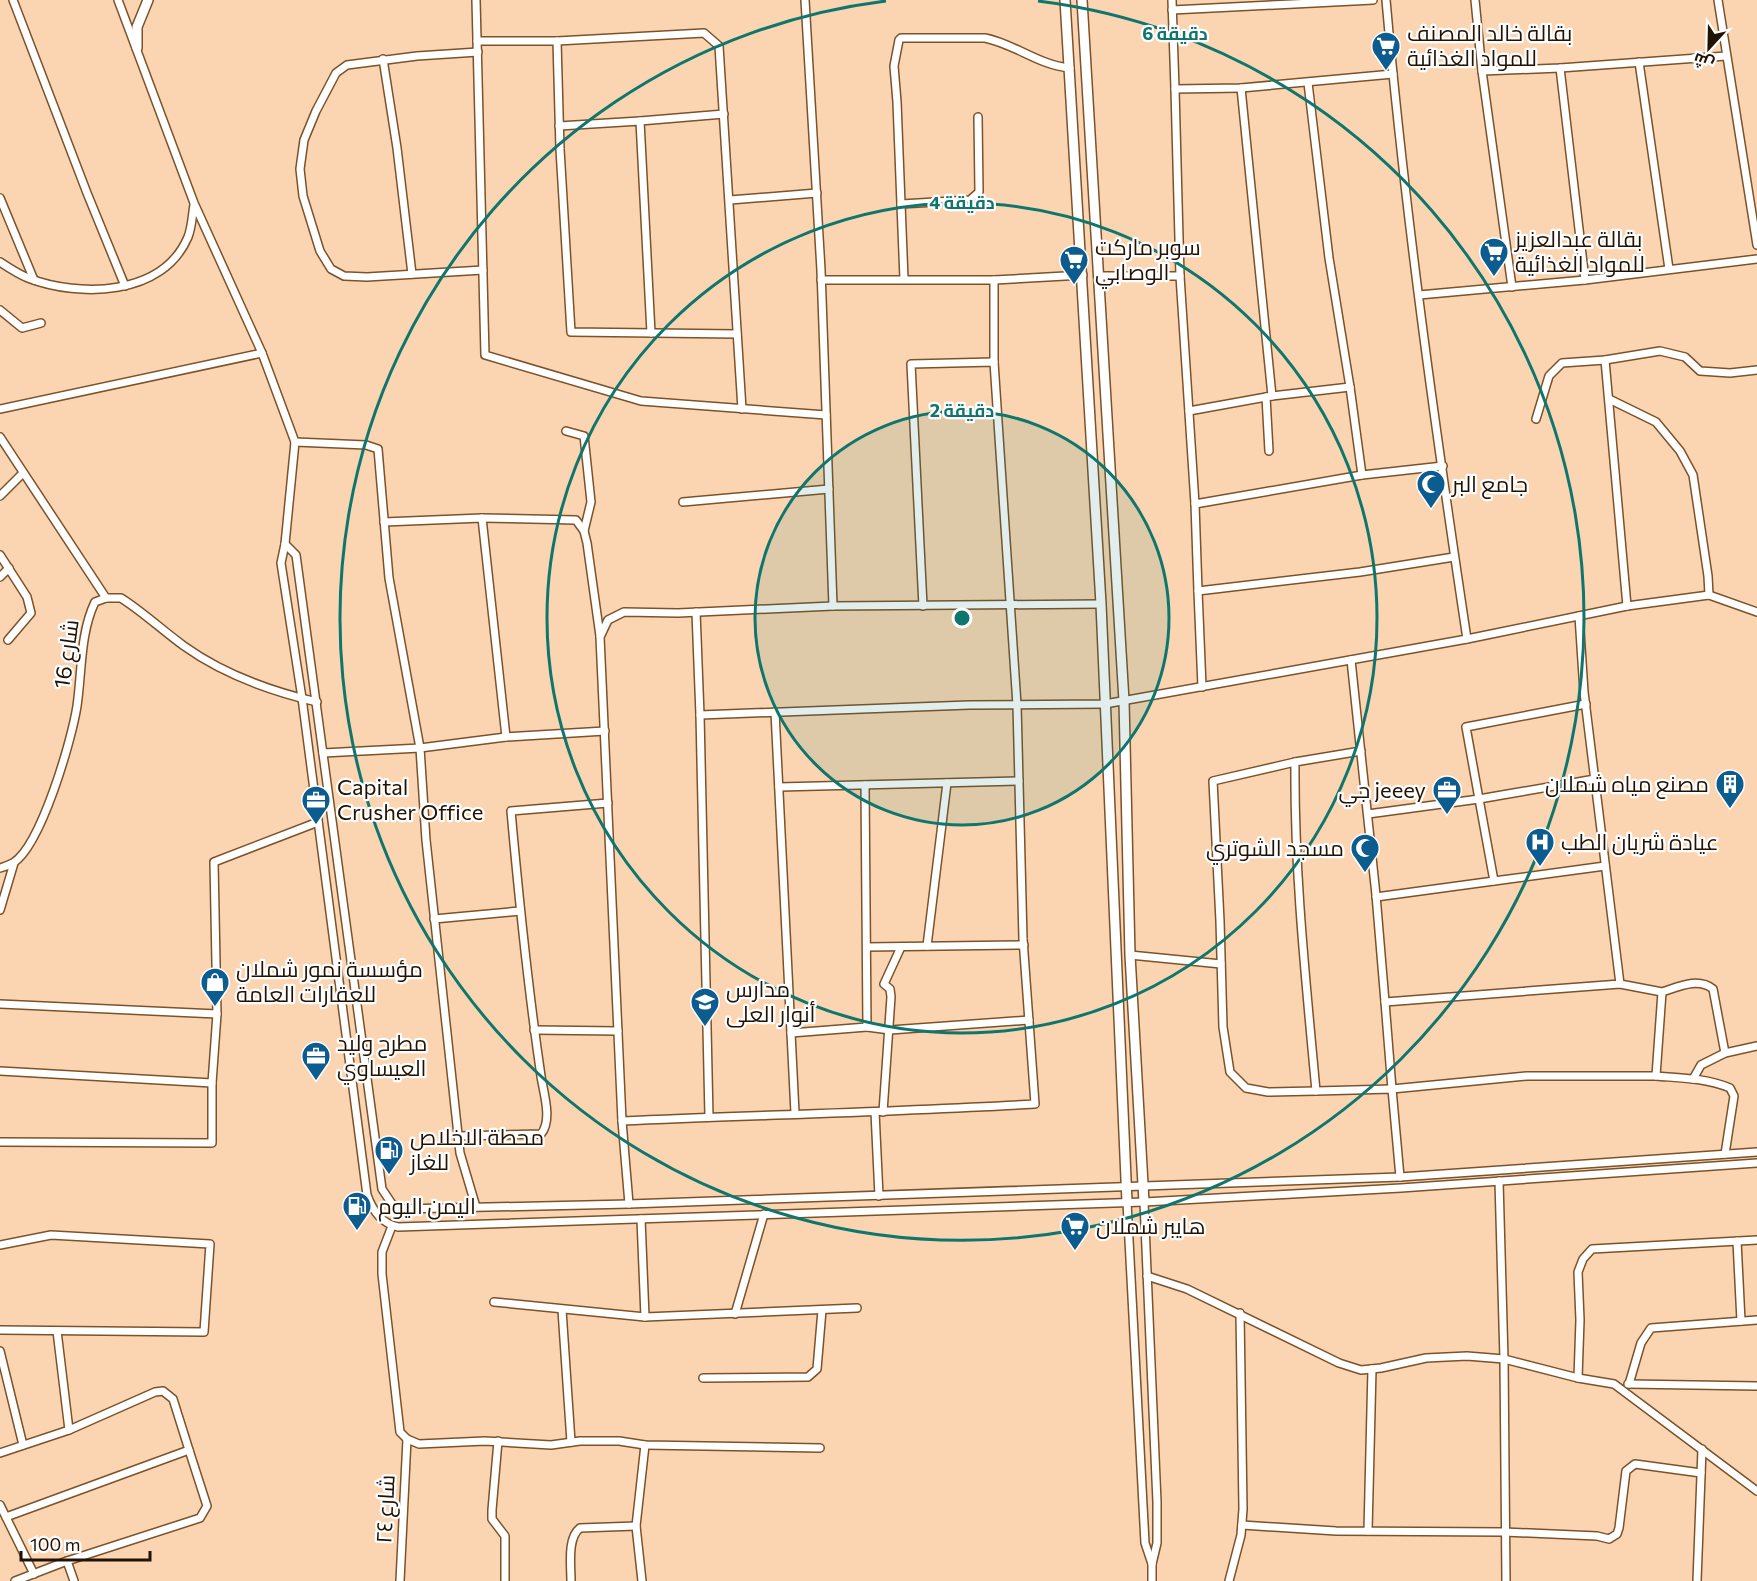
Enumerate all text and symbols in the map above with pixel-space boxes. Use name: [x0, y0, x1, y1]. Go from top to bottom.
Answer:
north arrow: [1679, 18, 1739, 78]
place label: بقالة خالد المصنف للمواد الغذائية: [1407, 19, 1572, 71]
text: 6 دقيقة: [1142, 22, 1208, 44]
supermarket icon: بقالة خالد المصنف للمواد الغذائية: [1370, 30, 1402, 72]
text: ش: [1690, 49, 1717, 75]
text: 4 دقيقة: [929, 191, 995, 213]
place label: بقالة عبدالعزيز للمواد الغذائية: [1513, 225, 1645, 277]
place label: سوبر ماركت الوصابي: [1095, 233, 1201, 289]
supermarket icon: بقالة عبدالعزيز للمواد الغذائية: [1478, 236, 1510, 278]
supermarket icon: سوبر ماركت الوصابي: [1058, 244, 1090, 286]
text: 2 دقيقة: [930, 399, 994, 421]
mosque icon: جامع البر: [1415, 468, 1447, 510]
place label: جامع البر: [1450, 470, 1528, 499]
centre of rings: [952, 608, 972, 628]
street label: شارع 16: [47, 618, 86, 691]
building icon: مصنع مياه شملان: [1714, 768, 1746, 810]
place label: مصنع مياه شملان: [1545, 770, 1709, 799]
place label: Capital Crusher Office: [337, 773, 483, 825]
office icon: جي jeeey: [1431, 774, 1463, 816]
place label: جي jeeey: [1339, 776, 1426, 807]
office icon: Capital Crusher Office: [300, 784, 332, 826]
hospital icon: عيادة شريان الطب: [1524, 826, 1556, 868]
place label: عيادة شريان الطب: [1561, 828, 1719, 855]
mosque icon: مسجد الشوتري: [1349, 832, 1381, 874]
place label: مسجد الشوتري: [1206, 834, 1344, 865]
place label: مؤسسة نمور شملان للعقارات العامة: [236, 955, 423, 1007]
shop icon: مؤسسة نمور شملان للعقارات العامة: [199, 966, 231, 1008]
place label: مدارس أنوار العلى: [726, 975, 816, 1028]
school or university icon: مدارس أنوار العلى: [689, 986, 721, 1028]
place label: مطرح وليد العيساوي: [337, 1029, 427, 1085]
office icon: مطرح وليد العيساوي: [300, 1040, 332, 1082]
place label: محطة الاخلاص للغاز: [408, 1123, 544, 1175]
fuel station icon: محطة الاخلاص للغاز: [373, 1134, 405, 1176]
fuel station icon: اليمن اليوم: [341, 1190, 373, 1232]
place label: اليمن اليوم: [378, 1192, 476, 1222]
supermarket icon: هايبر شملان: [1059, 1210, 1091, 1252]
place label: هايبر شملان: [1096, 1212, 1206, 1239]
street label: شارع ٢٤: [369, 1474, 402, 1544]
scale bar: [21, 1524, 150, 1562]
text: 100 m: [30, 1533, 80, 1555]

